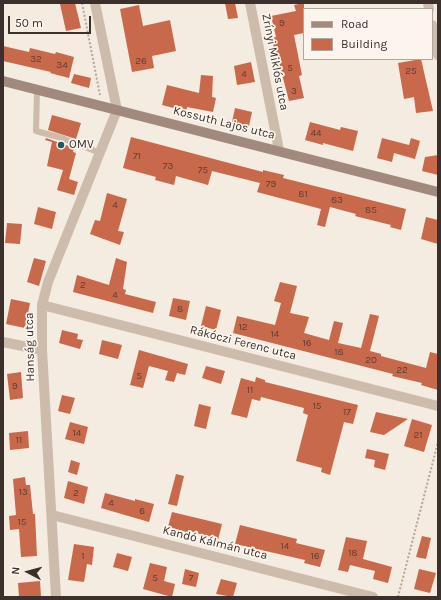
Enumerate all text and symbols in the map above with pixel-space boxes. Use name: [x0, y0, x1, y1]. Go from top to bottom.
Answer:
scale bar: [10, 8, 93, 34]
legend: [303, 8, 433, 60]
street label: Zrínyi Miklós utca: [259, 12, 291, 112]
text: 50 m: [15, 16, 43, 30]
house number: 9: [279, 17, 285, 29]
text: Road: [341, 17, 369, 31]
text: Building: [341, 37, 387, 51]
house number: 32: [30, 53, 42, 65]
house number: 26: [135, 55, 147, 67]
house number: 34: [56, 59, 68, 71]
house number: 5: [287, 62, 293, 74]
house number: 25: [405, 65, 417, 77]
house number: 4: [241, 68, 247, 80]
house number: 3: [291, 85, 297, 97]
street label: Kossuth Lajos utca: [172, 103, 276, 143]
house number: 44: [310, 127, 322, 139]
place label: OMV: [69, 138, 94, 152]
marker: OMV: [56, 140, 66, 150]
house number: 71: [133, 150, 141, 162]
house number: 73: [163, 160, 173, 172]
house number: 75: [198, 164, 208, 176]
house number: 79: [266, 178, 276, 190]
house number: 81: [298, 188, 308, 200]
house number: 83: [331, 194, 343, 206]
house number: 4: [112, 199, 118, 211]
house number: 85: [365, 204, 377, 216]
house number: 2: [80, 279, 86, 291]
house number: 4: [112, 289, 118, 301]
house number: 8: [177, 303, 183, 315]
street label: Hanság utca: [22, 312, 38, 382]
house number: 12: [238, 321, 248, 333]
street label: Rákóczi Ferenc utca: [188, 323, 298, 363]
house number: 14: [271, 328, 279, 340]
house number: 16: [302, 337, 312, 349]
house number: 18: [334, 346, 344, 358]
house number: 20: [365, 354, 377, 366]
house number: 22: [396, 364, 408, 376]
house number: 5: [136, 370, 142, 382]
house number: 9: [12, 380, 18, 392]
house number: 11: [247, 384, 253, 396]
house number: 15: [313, 400, 321, 412]
house number: 17: [343, 406, 351, 418]
house number: 14: [73, 427, 81, 439]
house number: 21: [413, 429, 423, 441]
house number: 11: [16, 434, 22, 446]
house number: 13: [18, 486, 28, 498]
house number: 2: [73, 487, 79, 499]
house number: 4: [108, 497, 114, 509]
house number: 6: [139, 505, 145, 517]
house number: 15: [18, 516, 26, 528]
street label: Kandó Kálmán utca: [161, 523, 269, 563]
house number: 14: [281, 540, 289, 552]
house number: 18: [348, 547, 358, 559]
house number: 1: [81, 550, 85, 562]
house number: 16: [310, 550, 320, 562]
north arrow: [8, 552, 48, 592]
text: N: [9, 566, 22, 575]
house number: 5: [152, 572, 158, 584]
house number: 7: [189, 572, 193, 584]

